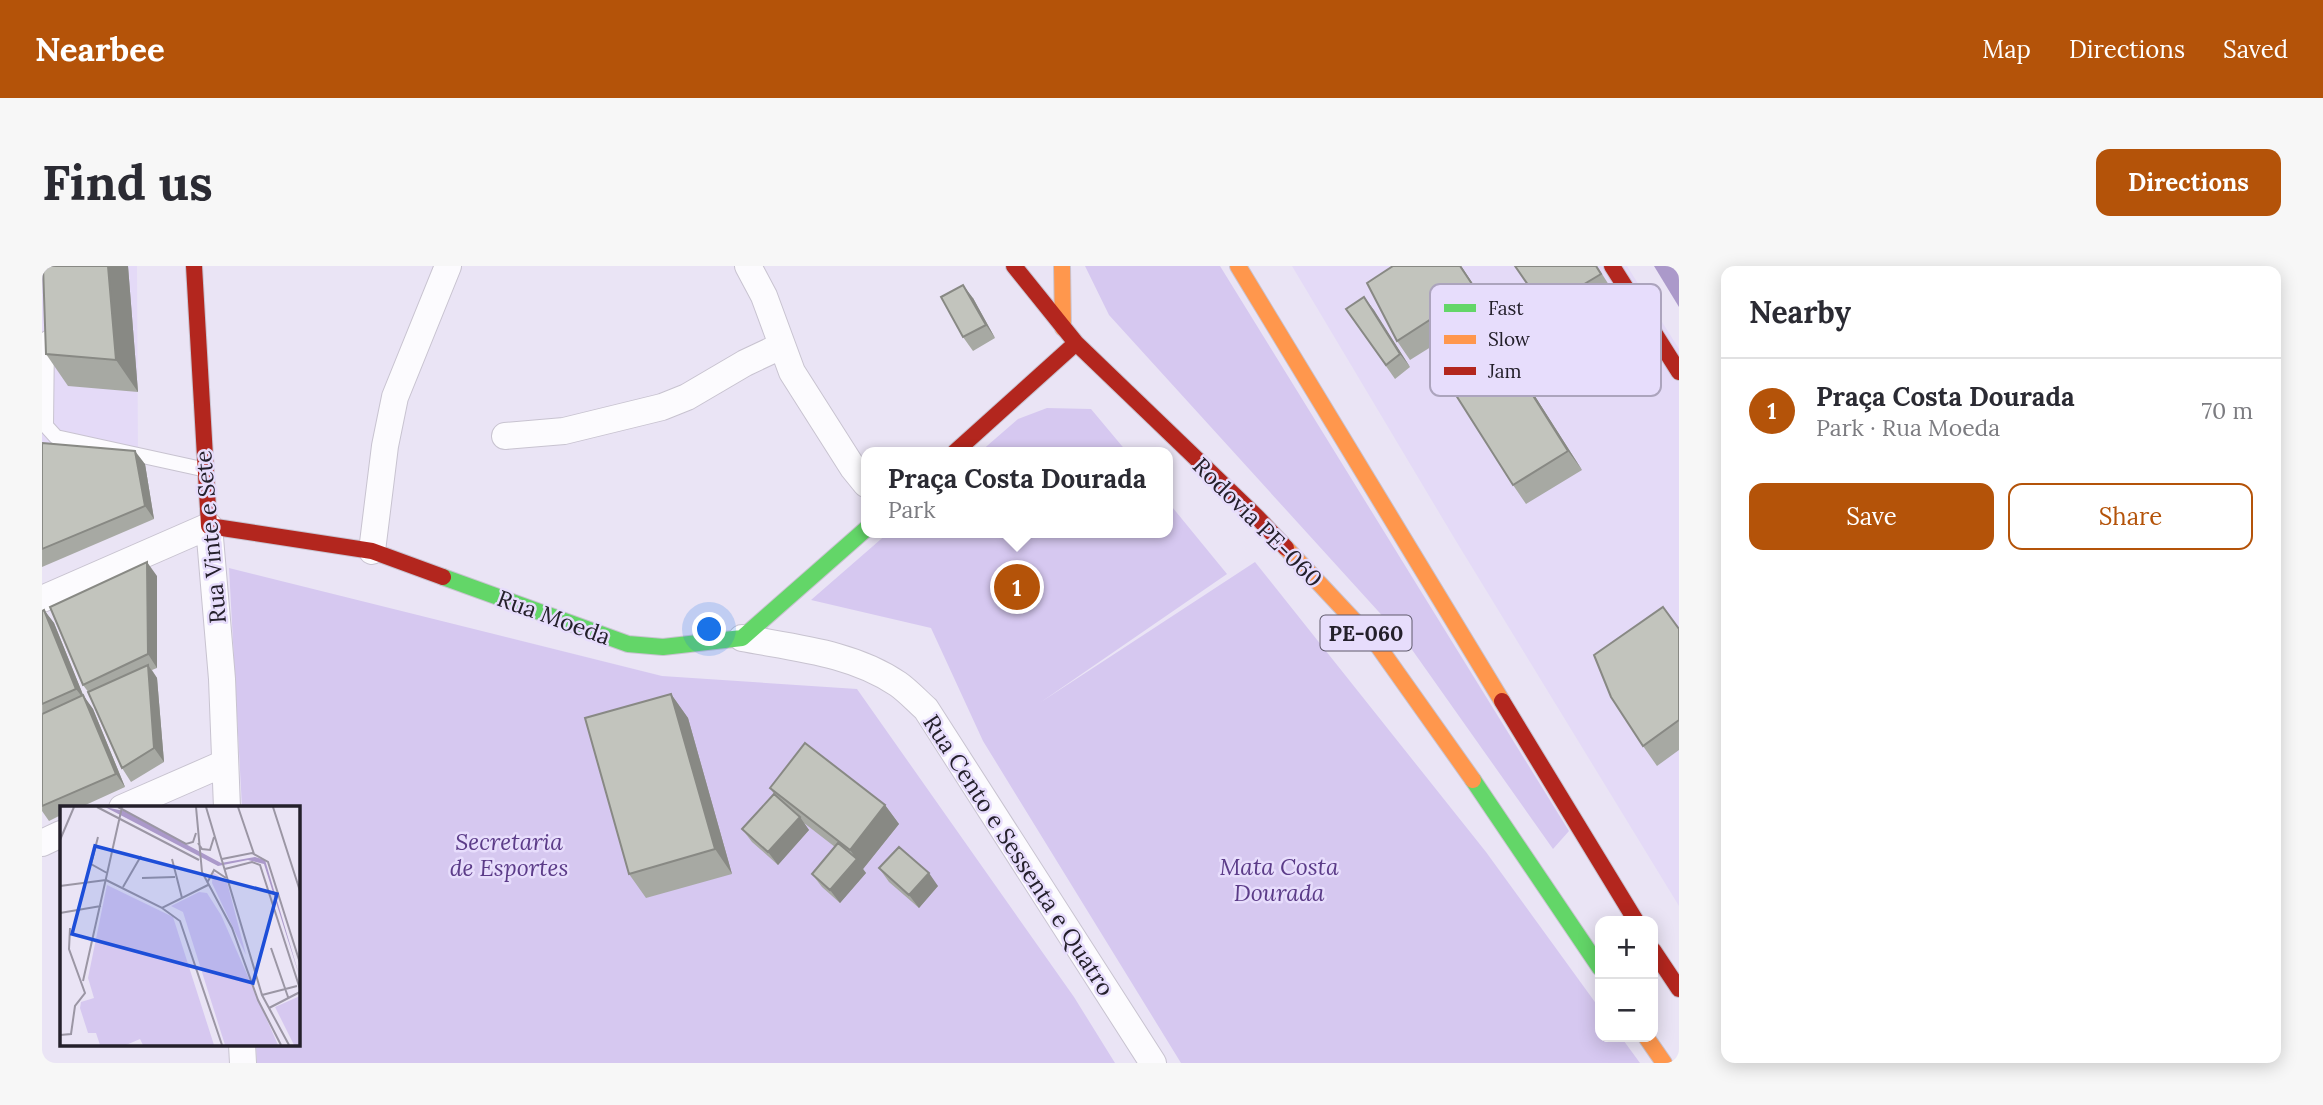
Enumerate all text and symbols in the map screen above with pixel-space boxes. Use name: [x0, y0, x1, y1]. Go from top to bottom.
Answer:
text: Nearbee: [35, 28, 165, 70]
text: Map: [1982, 34, 2031, 65]
text: Directions: [2069, 34, 2185, 65]
text: Saved: [2223, 34, 2288, 65]
button: Directions: [2096, 149, 2281, 216]
text: Find us: [42, 151, 213, 213]
legend: [1430, 284, 1661, 396]
text: Nearby: [1749, 293, 1851, 331]
text: Fast: [1488, 296, 1524, 320]
text: Slow: [1488, 327, 1531, 351]
text: Jam: [1487, 359, 1522, 383]
text: Praça Costa Dourada: [1816, 380, 2075, 413]
text: 1: [1767, 396, 1777, 425]
text: 70 m: [2202, 396, 2253, 425]
text: Park · Rua Moeda: [1816, 413, 2000, 442]
popup: [861, 447, 1173, 538]
street label: Rua Vinte e Sete: [188, 449, 232, 625]
street label: Rodovia PE-060: [1187, 451, 1329, 593]
text: Praça Costa Dourada: [888, 462, 1146, 495]
button: Save: [1749, 483, 1994, 550]
button: Share: [2008, 483, 2253, 550]
text: Park: [888, 495, 936, 524]
pin: 1: [994, 561, 1040, 613]
street label: Rua Moeda: [493, 583, 615, 651]
your location: [692, 612, 726, 646]
road number: PE-060: [1320, 616, 1412, 650]
street label: Rua Cento e Sessenta e Quatro: [917, 709, 1121, 1001]
inset map: [60, 806, 299, 1046]
park label: Secretaria de Esportes: [450, 827, 568, 882]
park label: Mata Costa Dourada: [1219, 852, 1339, 907]
map controls: [1595, 916, 1658, 1042]
button: +: [1595, 916, 1658, 979]
button: −: [1595, 979, 1658, 1042]

